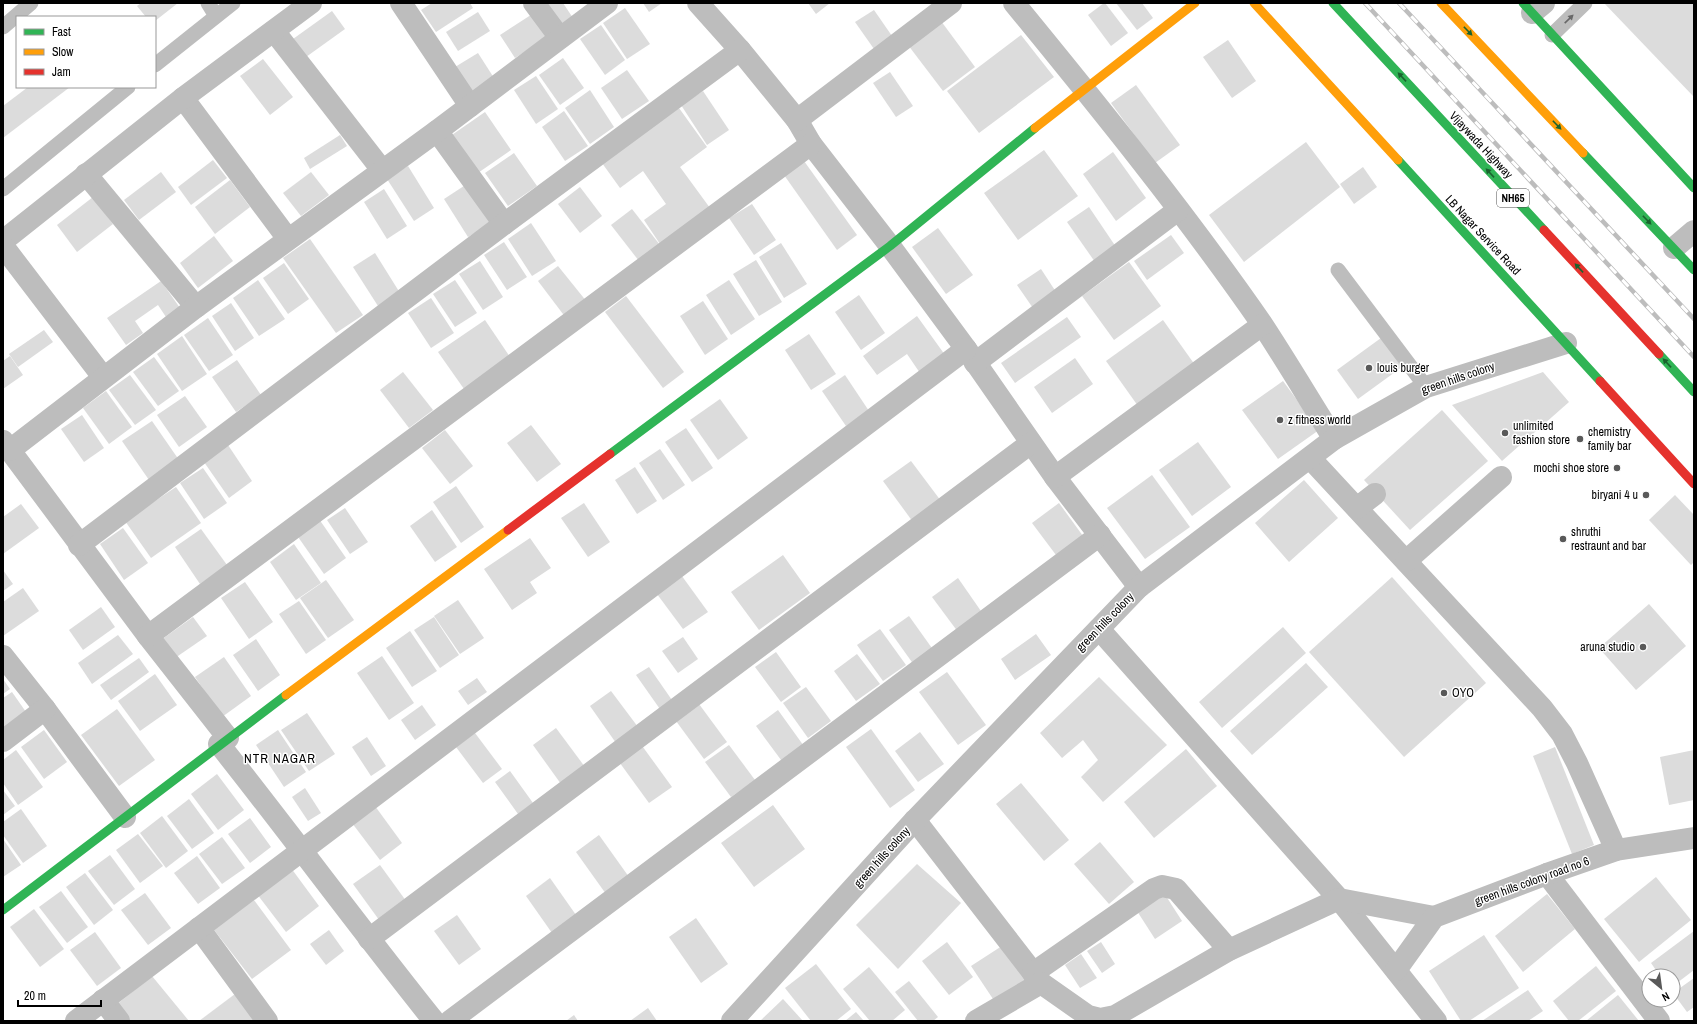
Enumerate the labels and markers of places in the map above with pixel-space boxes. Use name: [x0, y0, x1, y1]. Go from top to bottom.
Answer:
place label: louis burger: [1377, 360, 1430, 376]
marker: louis burger: [1364, 363, 1374, 373]
place label: z fitness world: [1288, 412, 1351, 428]
marker: z fitness world: [1275, 415, 1285, 425]
place label: unlimited fashion store: [1513, 418, 1570, 448]
place label: chemistry family bar: [1588, 424, 1632, 454]
marker: unlimited fashion store: [1500, 428, 1510, 438]
marker: chemistry family bar: [1575, 434, 1585, 444]
place label: mochi shoe store: [1534, 460, 1609, 476]
marker: mochi shoe store: [1612, 463, 1622, 473]
place label: biryani 4 u: [1591, 487, 1638, 503]
marker: biryani 4 u: [1641, 490, 1651, 500]
place label: shruthi restraunt and bar: [1571, 524, 1647, 554]
marker: shruthi restraunt and bar: [1558, 534, 1568, 544]
place label: aruna studio: [1580, 639, 1635, 655]
marker: aruna studio: [1638, 642, 1648, 652]
place label: OYO: [1452, 685, 1474, 701]
marker: OYO: [1439, 688, 1449, 698]

